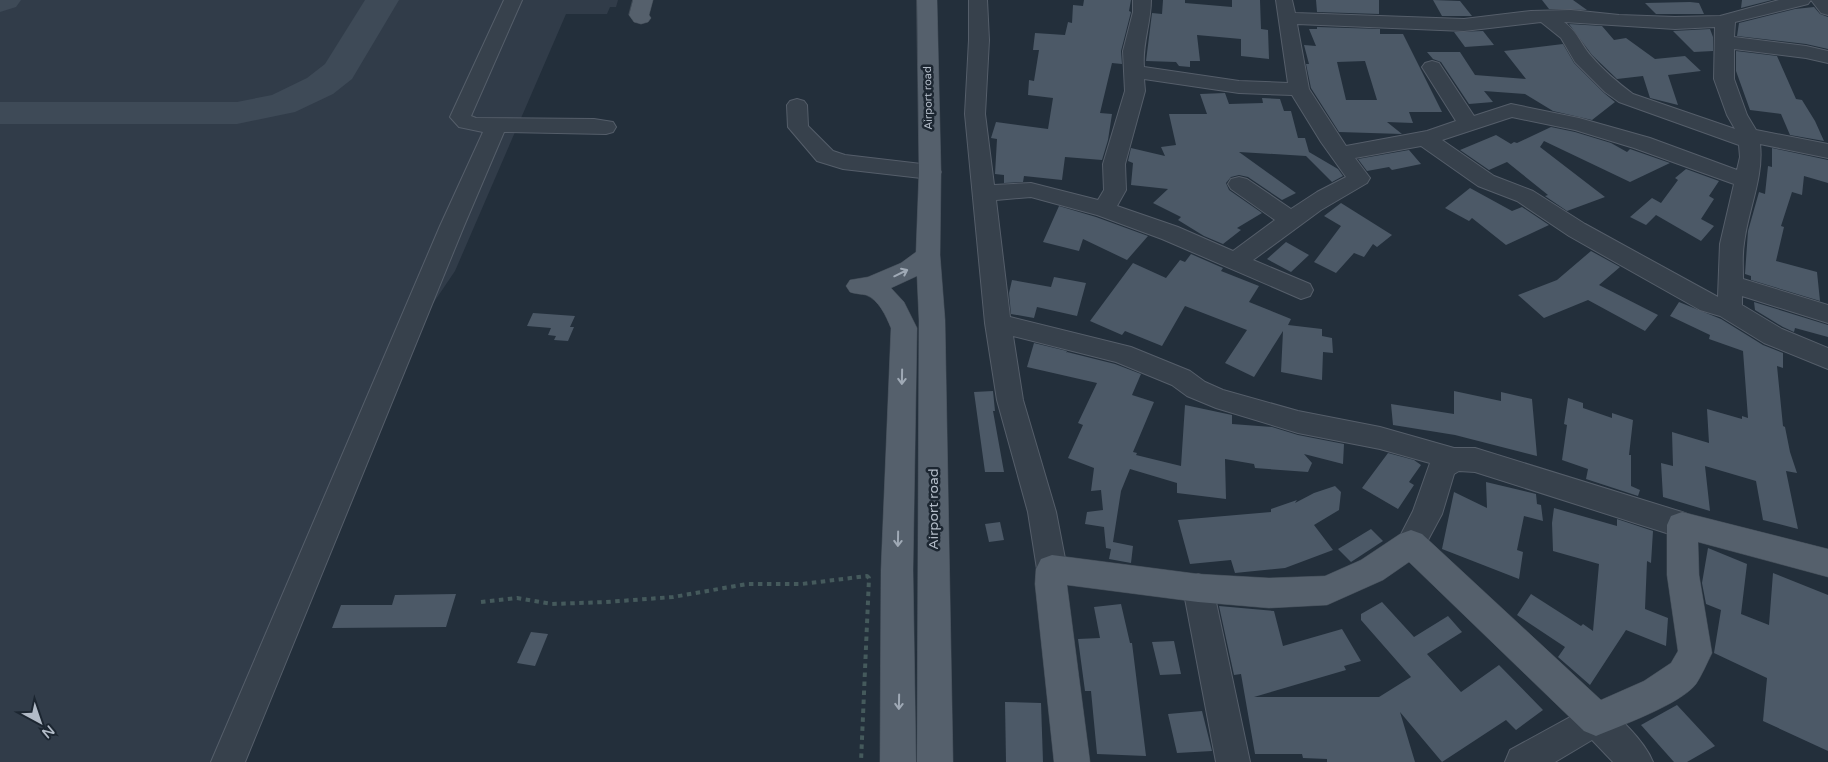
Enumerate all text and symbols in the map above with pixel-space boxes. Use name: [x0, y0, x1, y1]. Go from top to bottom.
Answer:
street label: Airport road: [921, 66, 935, 130]
one-way arrow: [893, 268, 908, 277]
one-way arrow: [898, 369, 907, 385]
street label: Airport road: [925, 468, 942, 550]
one-way arrow: [893, 531, 903, 547]
one-way arrow: [894, 693, 904, 709]
north arrow: [15, 697, 65, 747]
text: N: [38, 721, 58, 742]

